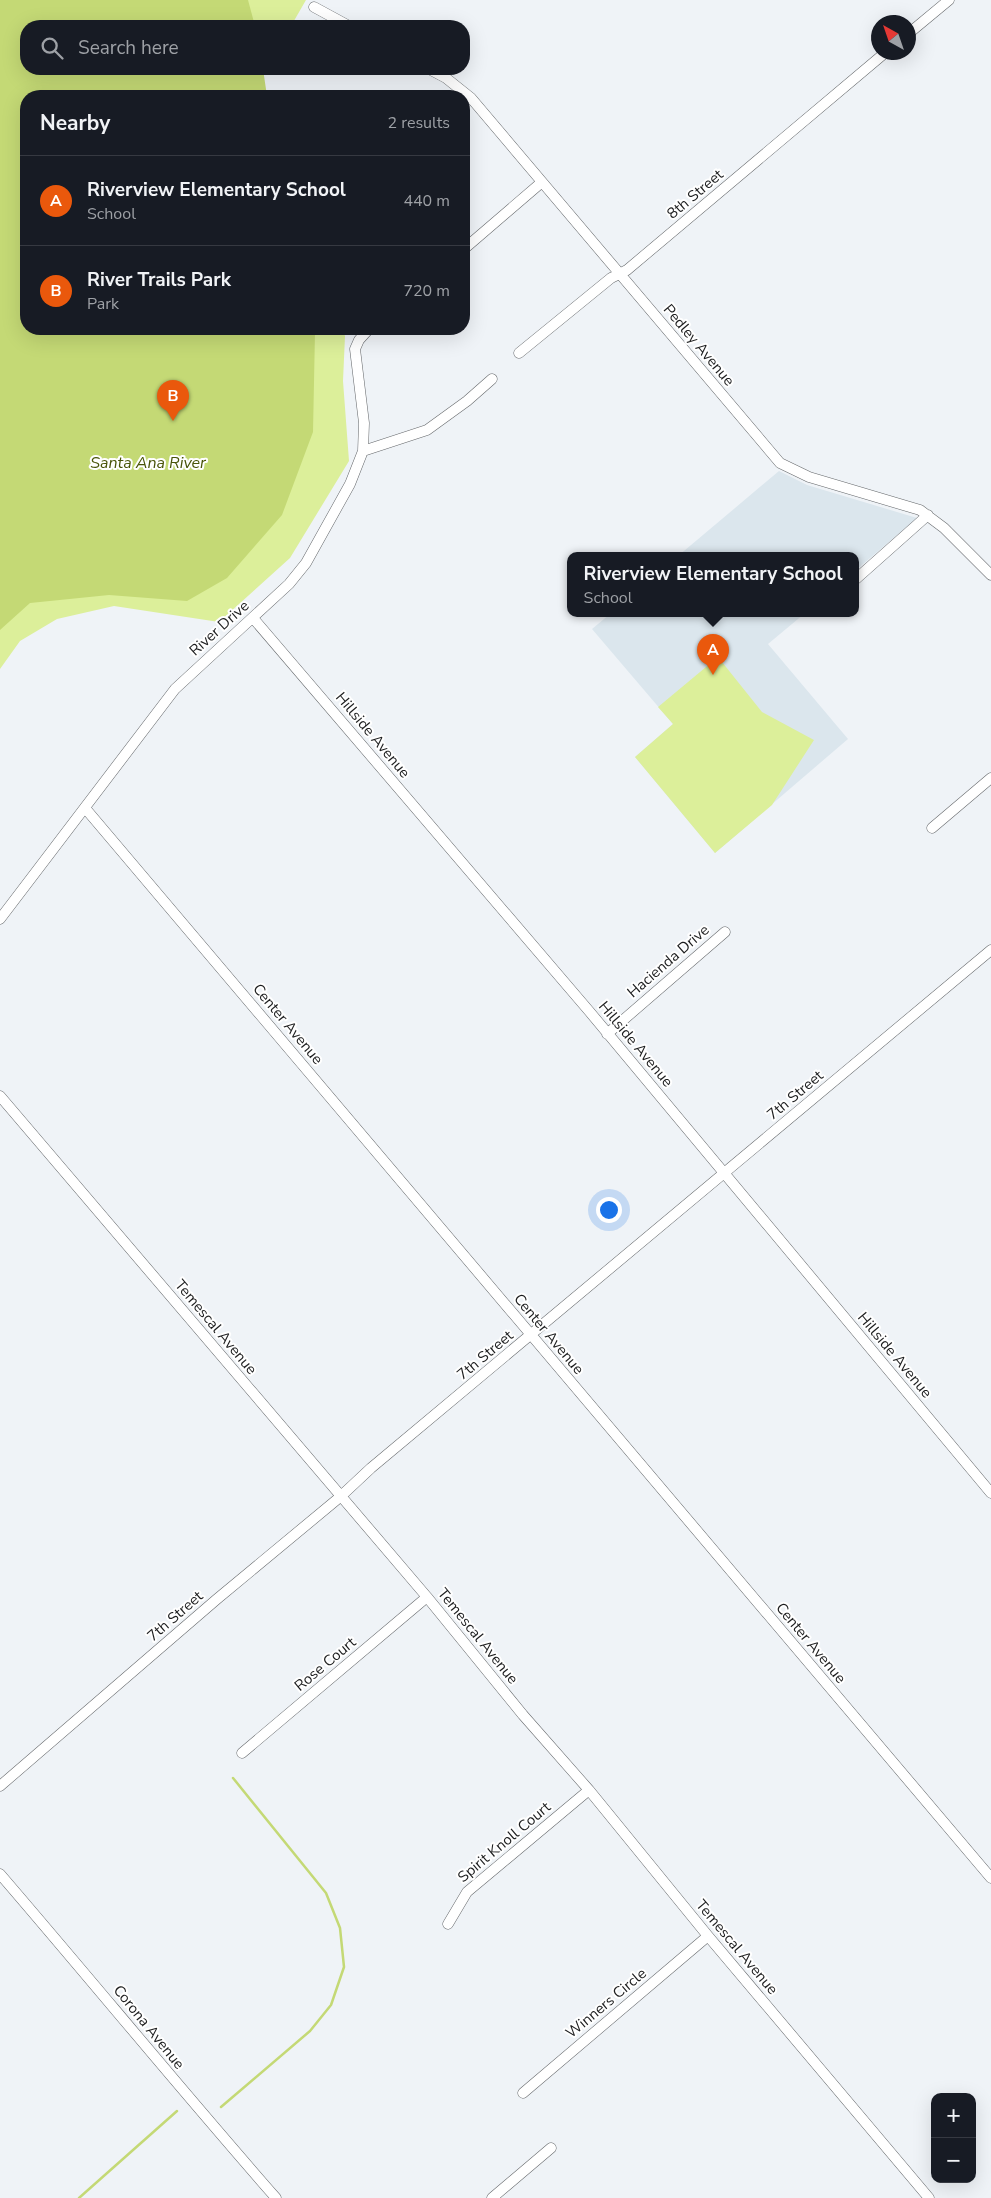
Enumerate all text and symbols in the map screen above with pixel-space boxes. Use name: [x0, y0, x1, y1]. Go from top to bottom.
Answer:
north arrow: [871, 15, 916, 60]
search box: [20, 20, 470, 75]
icon: search: [38, 34, 66, 62]
text: Search here: [78, 35, 179, 61]
text: Nearby: [40, 109, 110, 137]
text: 2 results: [388, 112, 450, 134]
street label: 8th Street: [663, 164, 728, 223]
text: Riverview Elementary School: [87, 177, 346, 203]
text: A: [50, 190, 62, 212]
text: 440 m: [403, 190, 450, 212]
text: School: [87, 203, 136, 225]
text: River Trails Park: [87, 267, 231, 293]
text: B: [50, 280, 62, 302]
text: 720 m: [403, 280, 450, 302]
text: Park: [87, 293, 119, 315]
street label: Pedley Avenue: [659, 300, 739, 390]
pin: B: [157, 380, 189, 421]
water label: Santa Ana River: [90, 452, 207, 474]
popup: [567, 552, 859, 617]
text: Riverview Elementary School: [584, 561, 842, 587]
text: School: [584, 587, 632, 609]
street label: River Drive: [185, 596, 253, 660]
pin: A: [697, 634, 729, 675]
street label: Hillside Avenue: [331, 688, 415, 782]
street label: Hacienda Drive: [623, 920, 713, 1002]
street label: Center Avenue: [248, 979, 328, 1069]
street label: Hillside Avenue: [594, 997, 678, 1091]
street label: 7th Street: [763, 1065, 828, 1124]
your location: [596, 1197, 622, 1223]
street label: Temescal Avenue: [170, 1275, 262, 1379]
street label: Center Avenue: [509, 1289, 589, 1379]
street label: Hillside Avenue: [853, 1308, 937, 1402]
street label: 7th Street: [453, 1325, 518, 1384]
street label: Temescal Avenue: [433, 1584, 523, 1688]
street label: 7th Street: [143, 1586, 208, 1646]
street label: Center Avenue: [771, 1598, 851, 1688]
street label: Rose Court: [290, 1632, 361, 1696]
street label: Spirit Knoll Court: [453, 1797, 555, 1887]
street label: Temescal Avenue: [691, 1895, 783, 1999]
street label: Winners Circle: [561, 1963, 651, 2043]
street label: Corona Avenue: [109, 1981, 189, 2073]
map controls: [931, 2093, 976, 2183]
button: +: [931, 2093, 976, 2138]
button: −: [931, 2138, 976, 2183]

